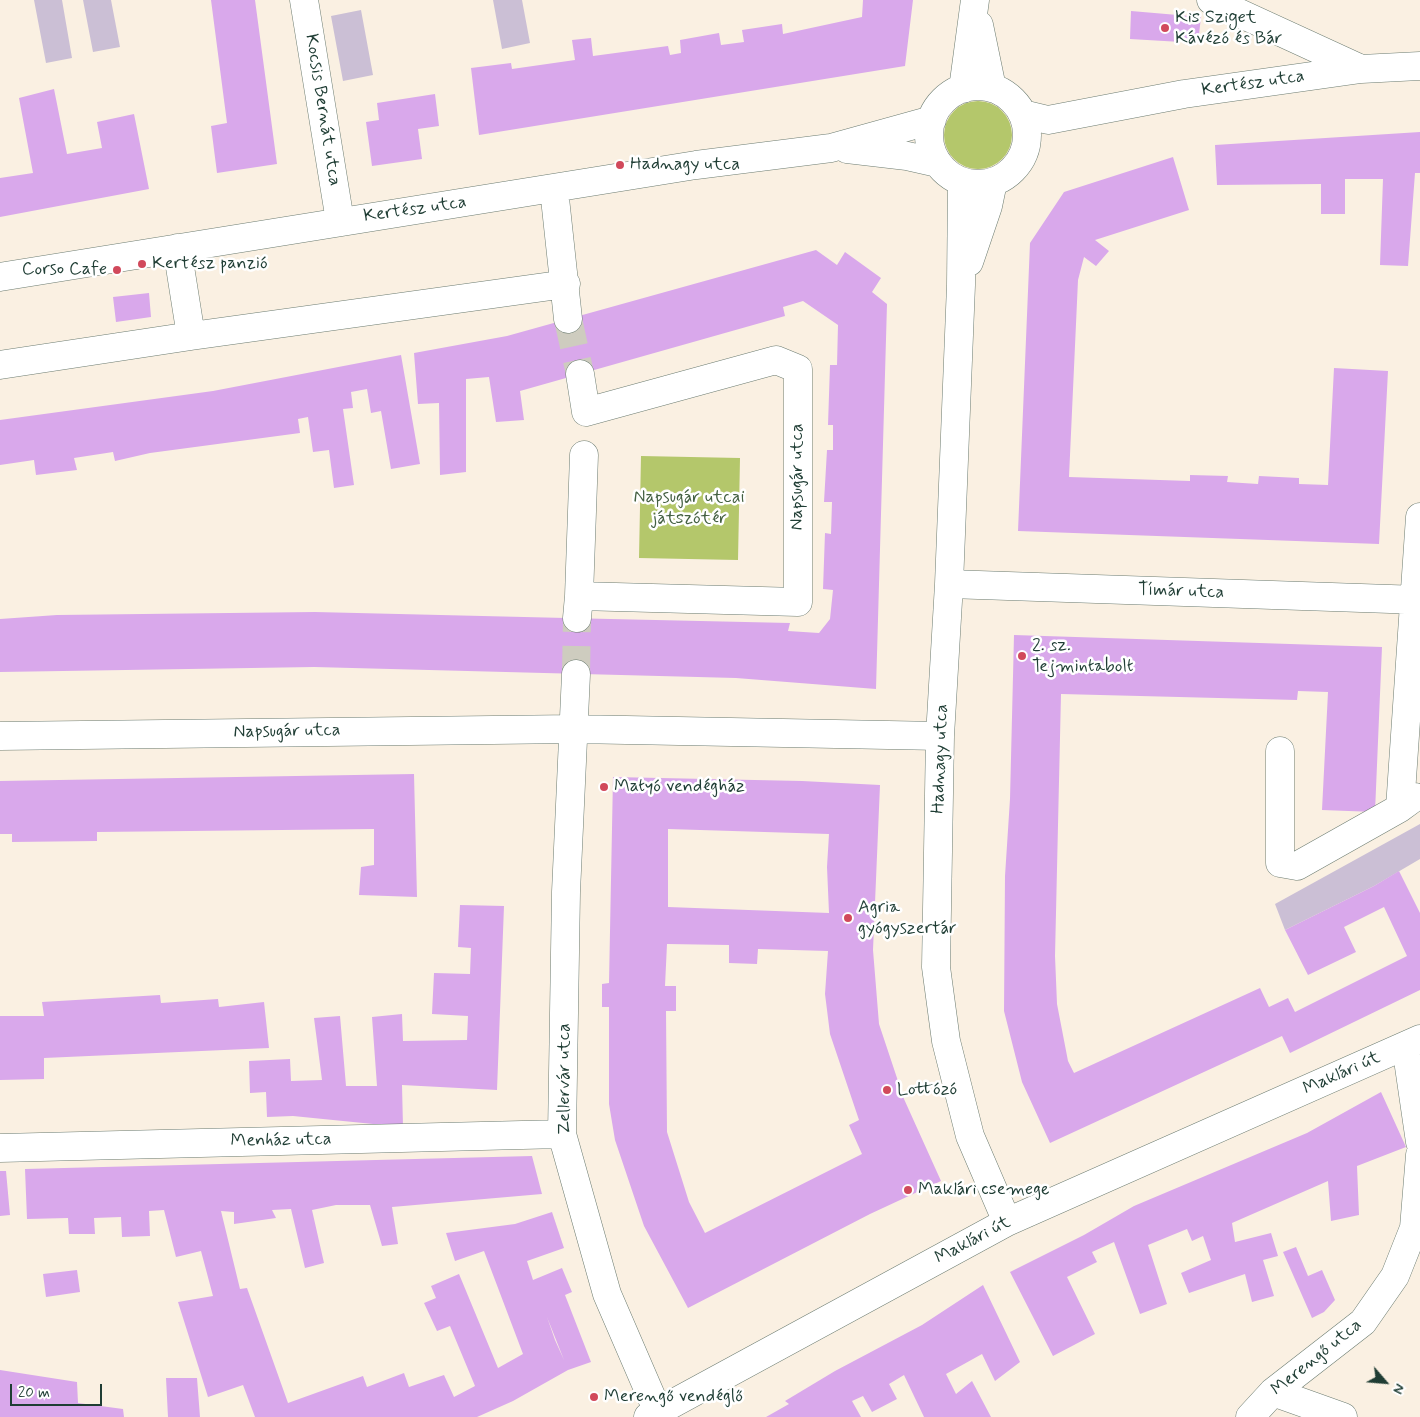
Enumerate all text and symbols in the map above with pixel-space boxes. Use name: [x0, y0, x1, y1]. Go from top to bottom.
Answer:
place label: Kis Sziget Kávézó és Bár: [1175, 7, 1282, 50]
marker: Kis Sziget Kávézó és Bár: [1159, 22, 1171, 34]
street label: Kocsis Bernát utca: [299, 32, 345, 188]
street label: Kertész utca: [1200, 66, 1306, 102]
place label: Hadnagy utca: [630, 154, 740, 176]
marker: Hadnagy utca: [614, 159, 626, 171]
street label: Kertész utca: [362, 192, 468, 228]
place label: Kertész panzió: [152, 253, 268, 275]
marker: Kertész panzió: [136, 258, 148, 270]
place label: Corso Cafe: [22, 259, 107, 281]
marker: Corso Cafe: [111, 264, 123, 276]
street label: Napsugár utca: [787, 423, 809, 531]
park label: Napsugár utcai játszótér: [633, 487, 745, 530]
street label: Tímár utca: [1137, 580, 1225, 604]
place label: 2. sz. Tejmintabolt: [1032, 635, 1134, 678]
marker: 2. sz. Tejmintabolt: [1016, 650, 1028, 662]
street label: Hadnagy utca: [928, 704, 954, 814]
street label: Napsugár utca: [233, 720, 341, 744]
place label: Matyó vendégház: [614, 776, 745, 798]
marker: Matyó vendégház: [598, 781, 610, 793]
place label: Agria gyógyszertár: [858, 897, 957, 940]
marker: Agria gyógyszertár: [842, 912, 854, 924]
street label: Zellervár utca: [554, 1023, 576, 1135]
street label: Maklári út: [1300, 1047, 1384, 1101]
place label: Lottózó: [897, 1079, 957, 1101]
marker: Lottózó: [881, 1084, 893, 1096]
street label: Menház utca: [230, 1129, 332, 1153]
place label: Maklári csemege: [918, 1179, 1049, 1201]
marker: Maklári csemege: [902, 1184, 914, 1196]
street label: Maklári út: [932, 1212, 1014, 1270]
street label: Merengő utca: [1267, 1315, 1367, 1401]
north arrow: [1360, 1357, 1410, 1407]
scale bar: [12, 1374, 105, 1406]
text: N: [1388, 1381, 1409, 1397]
text: 20 m: [18, 1383, 50, 1403]
place label: Merengő vendéglő: [604, 1386, 743, 1408]
marker: Merengő vendéglő: [588, 1391, 600, 1403]

